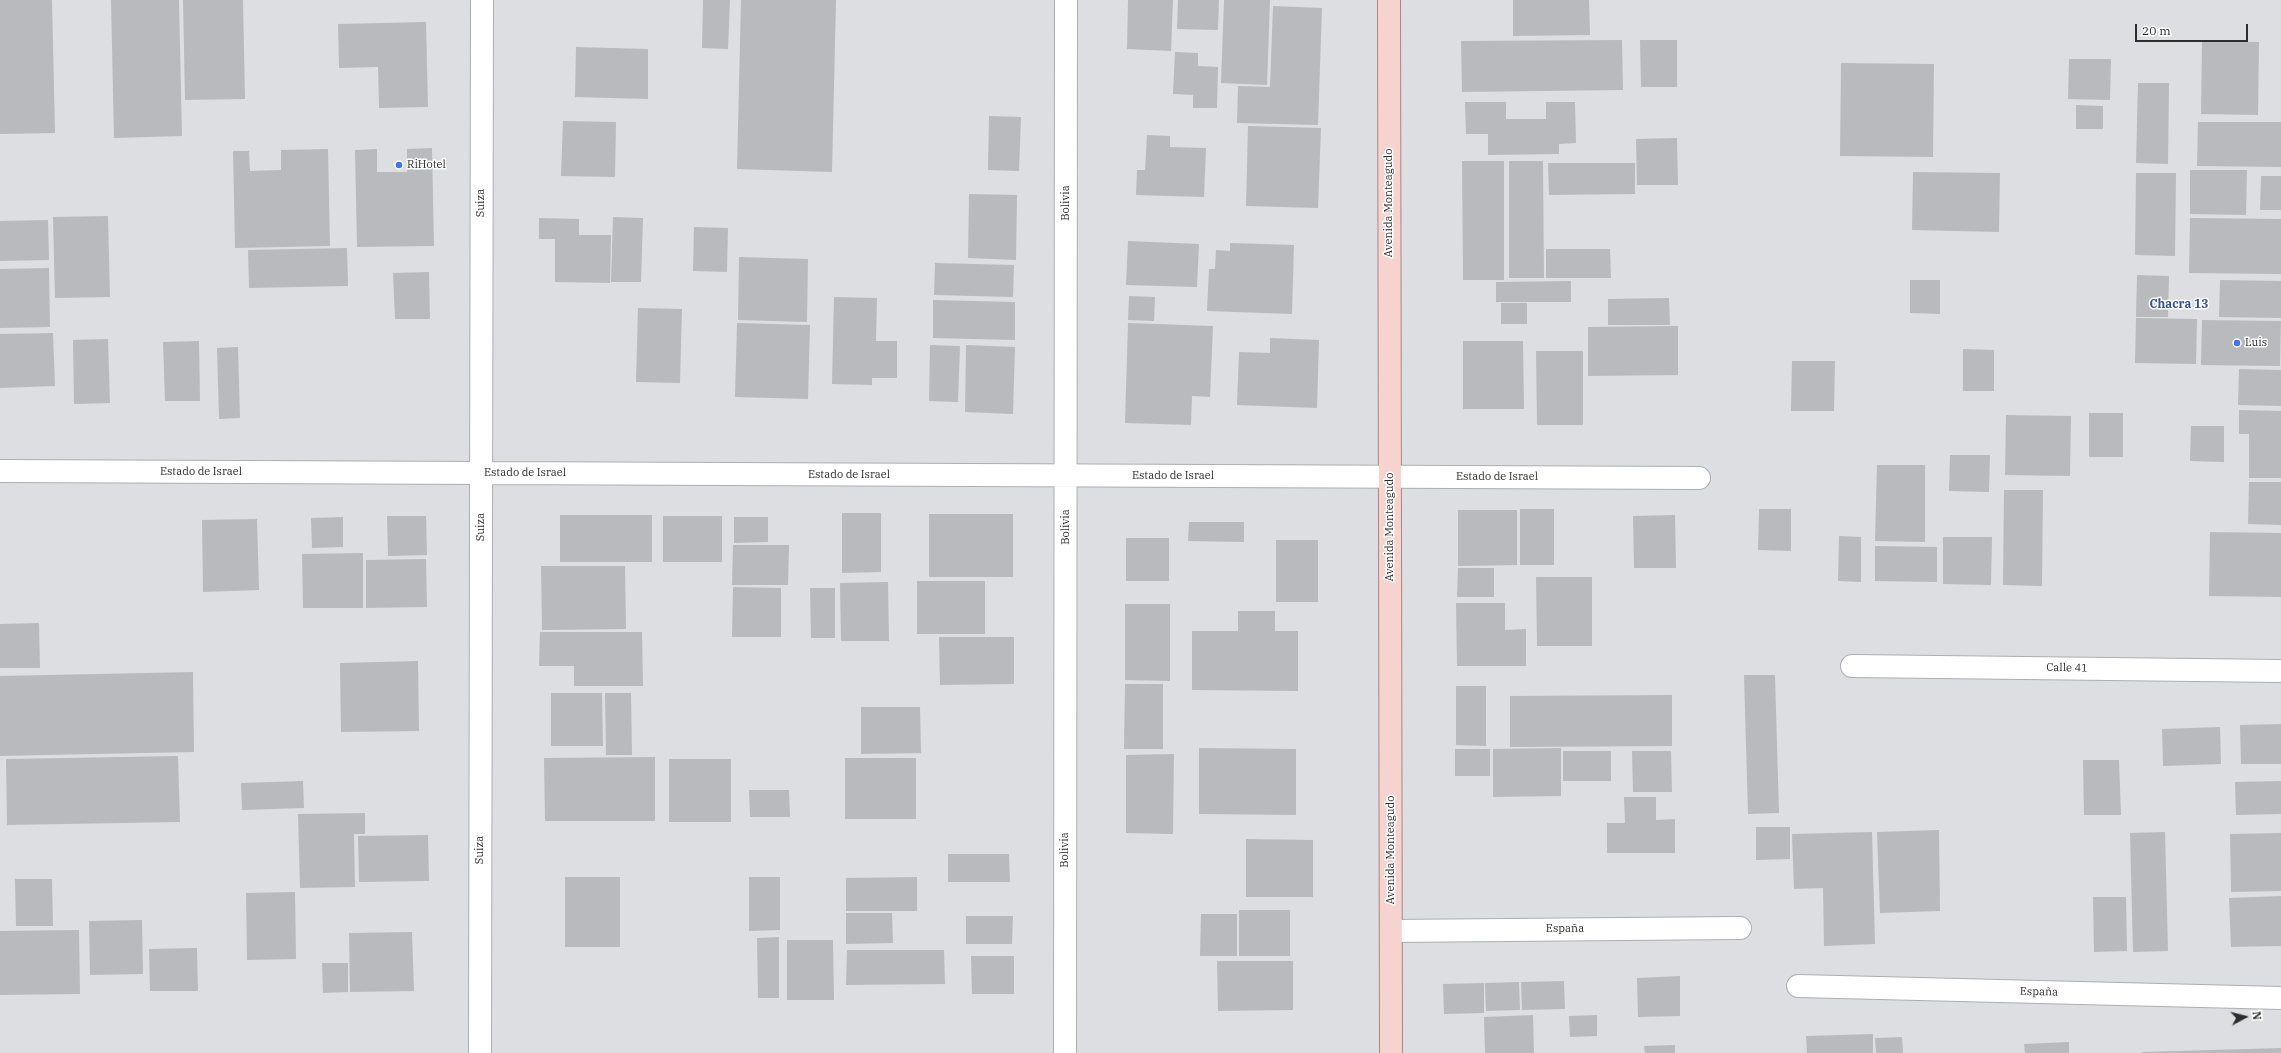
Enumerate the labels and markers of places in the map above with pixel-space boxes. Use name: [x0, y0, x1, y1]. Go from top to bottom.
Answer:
place label: RiHotel: [407, 158, 446, 172]
marker: RiHotel: [394, 160, 404, 170]
place label: Luis: [2245, 336, 2267, 350]
marker: Luis: [2232, 338, 2242, 348]

